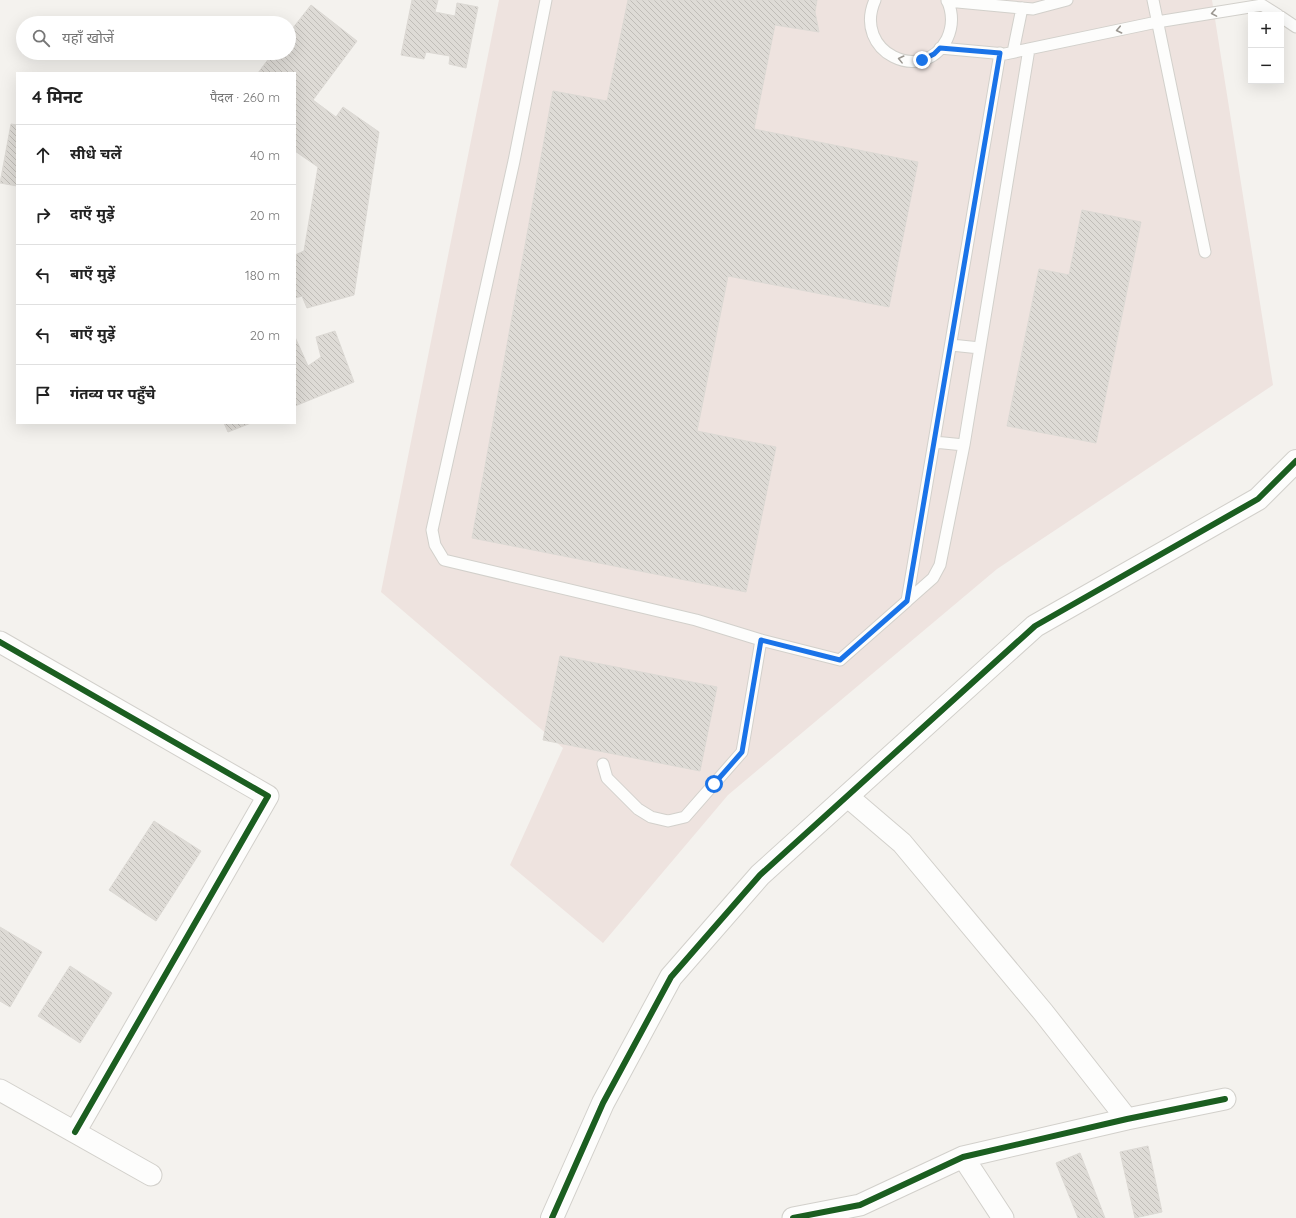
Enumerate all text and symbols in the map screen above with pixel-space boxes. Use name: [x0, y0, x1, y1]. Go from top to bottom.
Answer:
one-way arrow: [1211, 8, 1217, 17]
map controls: [1248, 12, 1284, 84]
button: +: [1248, 12, 1284, 48]
search box: [16, 16, 296, 60]
one-way arrow: [1116, 26, 1122, 34]
icon: search: [30, 27, 52, 49]
text: यहाँ खोजें: [62, 28, 114, 47]
button: −: [1248, 48, 1284, 84]
route end: [913, 51, 931, 69]
one-way arrow: [898, 56, 905, 64]
text: 4 मिनट: [32, 86, 82, 107]
text: पैदल · 260 m: [210, 89, 280, 105]
icon: ahead: [32, 144, 54, 166]
text: सीधे चलें: [70, 144, 121, 163]
text: 40 m: [250, 147, 280, 163]
icon: right: [32, 204, 54, 226]
text: दाएँ मुड़ें: [70, 204, 114, 223]
text: 20 m: [250, 207, 280, 223]
icon: left: [32, 264, 54, 286]
text: बाएँ मुड़ें: [70, 264, 115, 283]
text: 180 m: [245, 267, 280, 283]
icon: left: [32, 324, 54, 346]
text: बाएँ मुड़ें: [70, 324, 115, 343]
text: 20 m: [250, 327, 280, 343]
icon: arrive: [32, 384, 54, 406]
text: गंतव्य पर पहुँचे: [70, 384, 156, 403]
route start: [705, 775, 723, 793]

